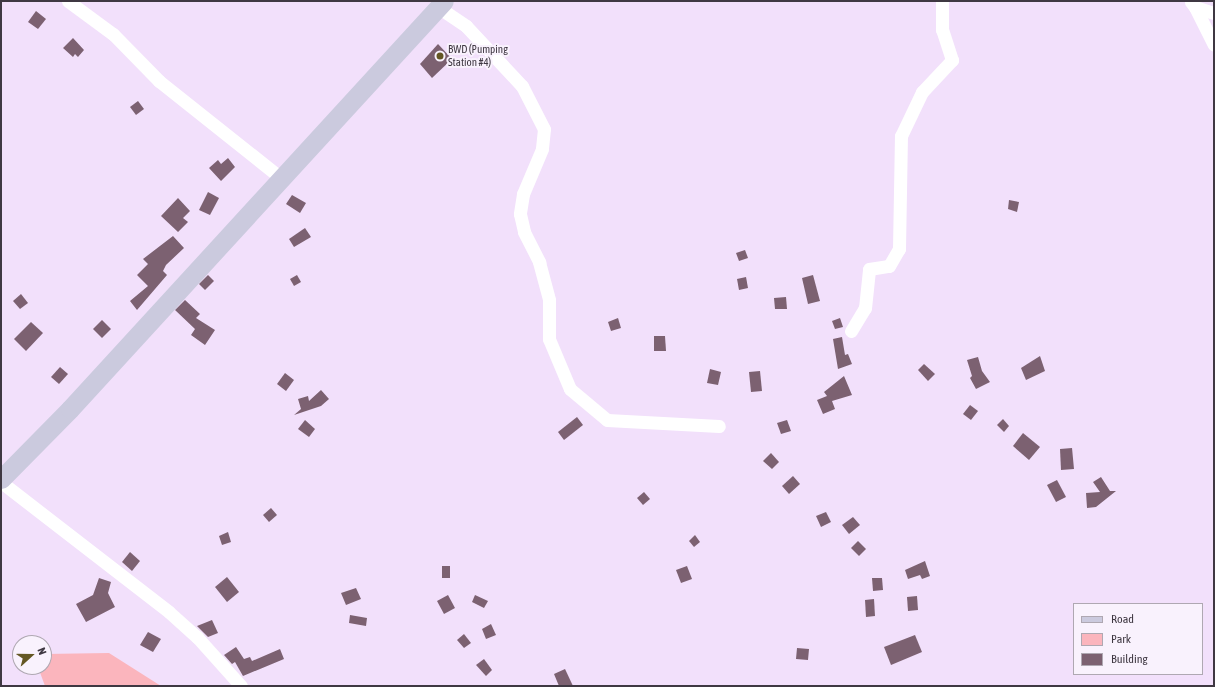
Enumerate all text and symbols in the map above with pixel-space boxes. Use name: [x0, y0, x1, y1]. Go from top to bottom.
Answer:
place label: BWD (Pumping Station #4): [448, 43, 508, 69]
marker: BWD (Pumping Station #4): [435, 51, 445, 61]
legend: [1073, 603, 1203, 675]
text: Road: [1111, 612, 1134, 626]
text: Park: [1111, 632, 1131, 646]
north arrow: [12, 635, 52, 675]
text: N: [36, 646, 49, 656]
text: Building: [1111, 652, 1148, 666]

